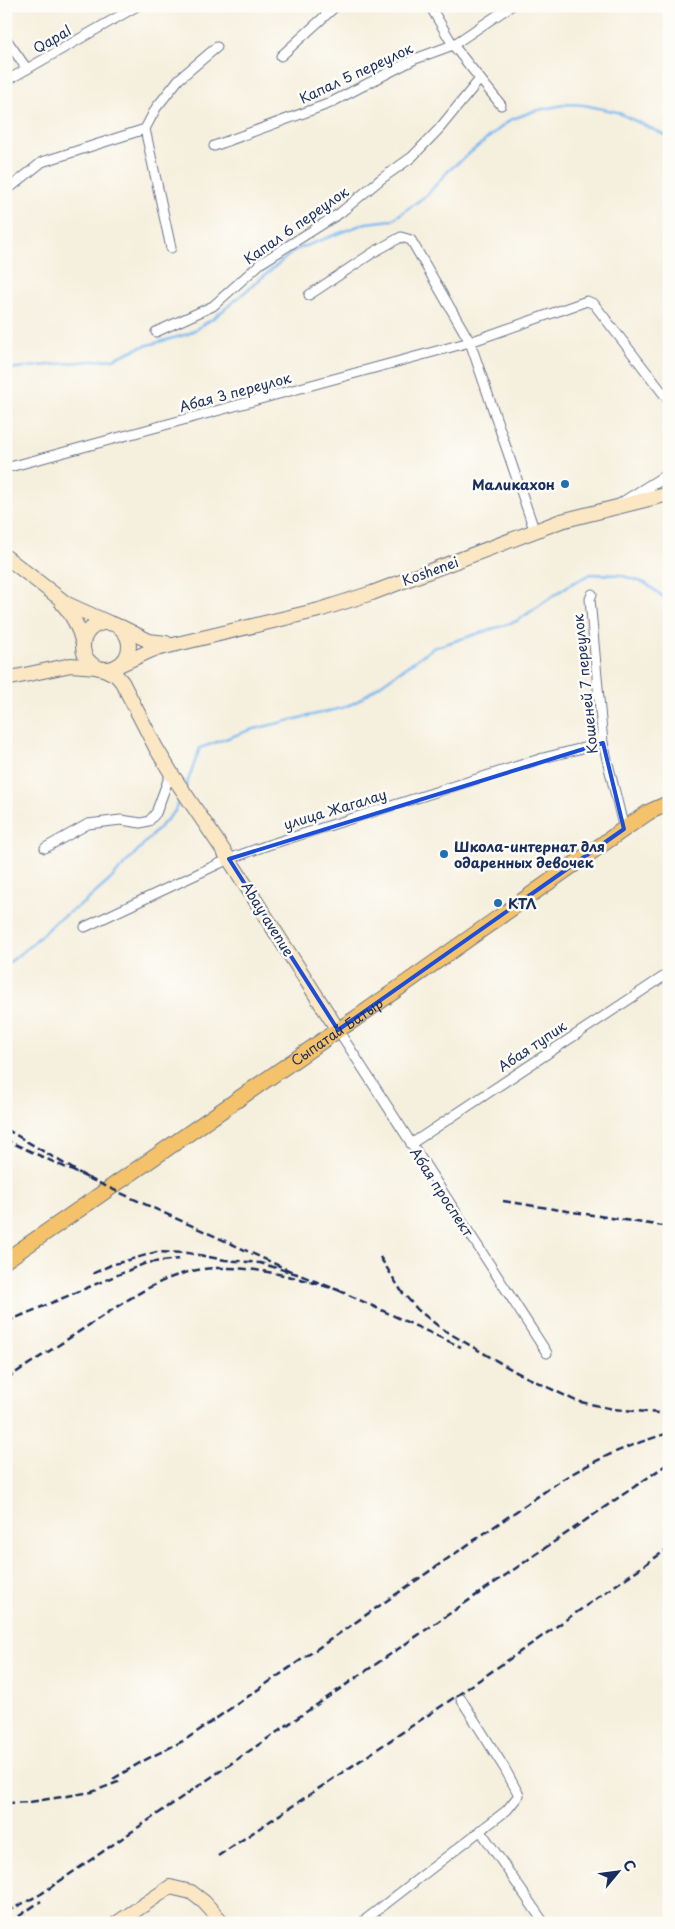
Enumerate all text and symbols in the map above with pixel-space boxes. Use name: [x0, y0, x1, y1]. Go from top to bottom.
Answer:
street label: Qapal: [29, 20, 75, 58]
street label: Капал 5 переулок: [296, 37, 417, 109]
street label: Капал 6 переулок: [239, 181, 353, 269]
street label: Абая 3 переулок: [177, 367, 294, 417]
place label: Маликахон: [472, 474, 555, 495]
marker: Маликахон: [559, 478, 571, 490]
street label: Koshenei: [399, 551, 461, 591]
street label: Кошеней 7 переулок: [567, 612, 603, 755]
street label: улица Жагалау: [281, 783, 389, 835]
place label: Школа-интернат для одаренных девочек: [454, 836, 605, 873]
marker: Школа-интернат для одаренных девочек: [438, 848, 450, 860]
street label: Abay avenue: [237, 878, 300, 961]
place label: КТЛ: [508, 893, 537, 914]
marker: КТЛ: [492, 897, 504, 909]
street label: Сыпатай Батыр: [286, 992, 387, 1070]
street label: Абая тупик: [494, 1015, 571, 1077]
street label: Абая проспект: [405, 1143, 479, 1241]
north arrow: [592, 1846, 642, 1896]
text: С: [618, 1856, 642, 1875]

